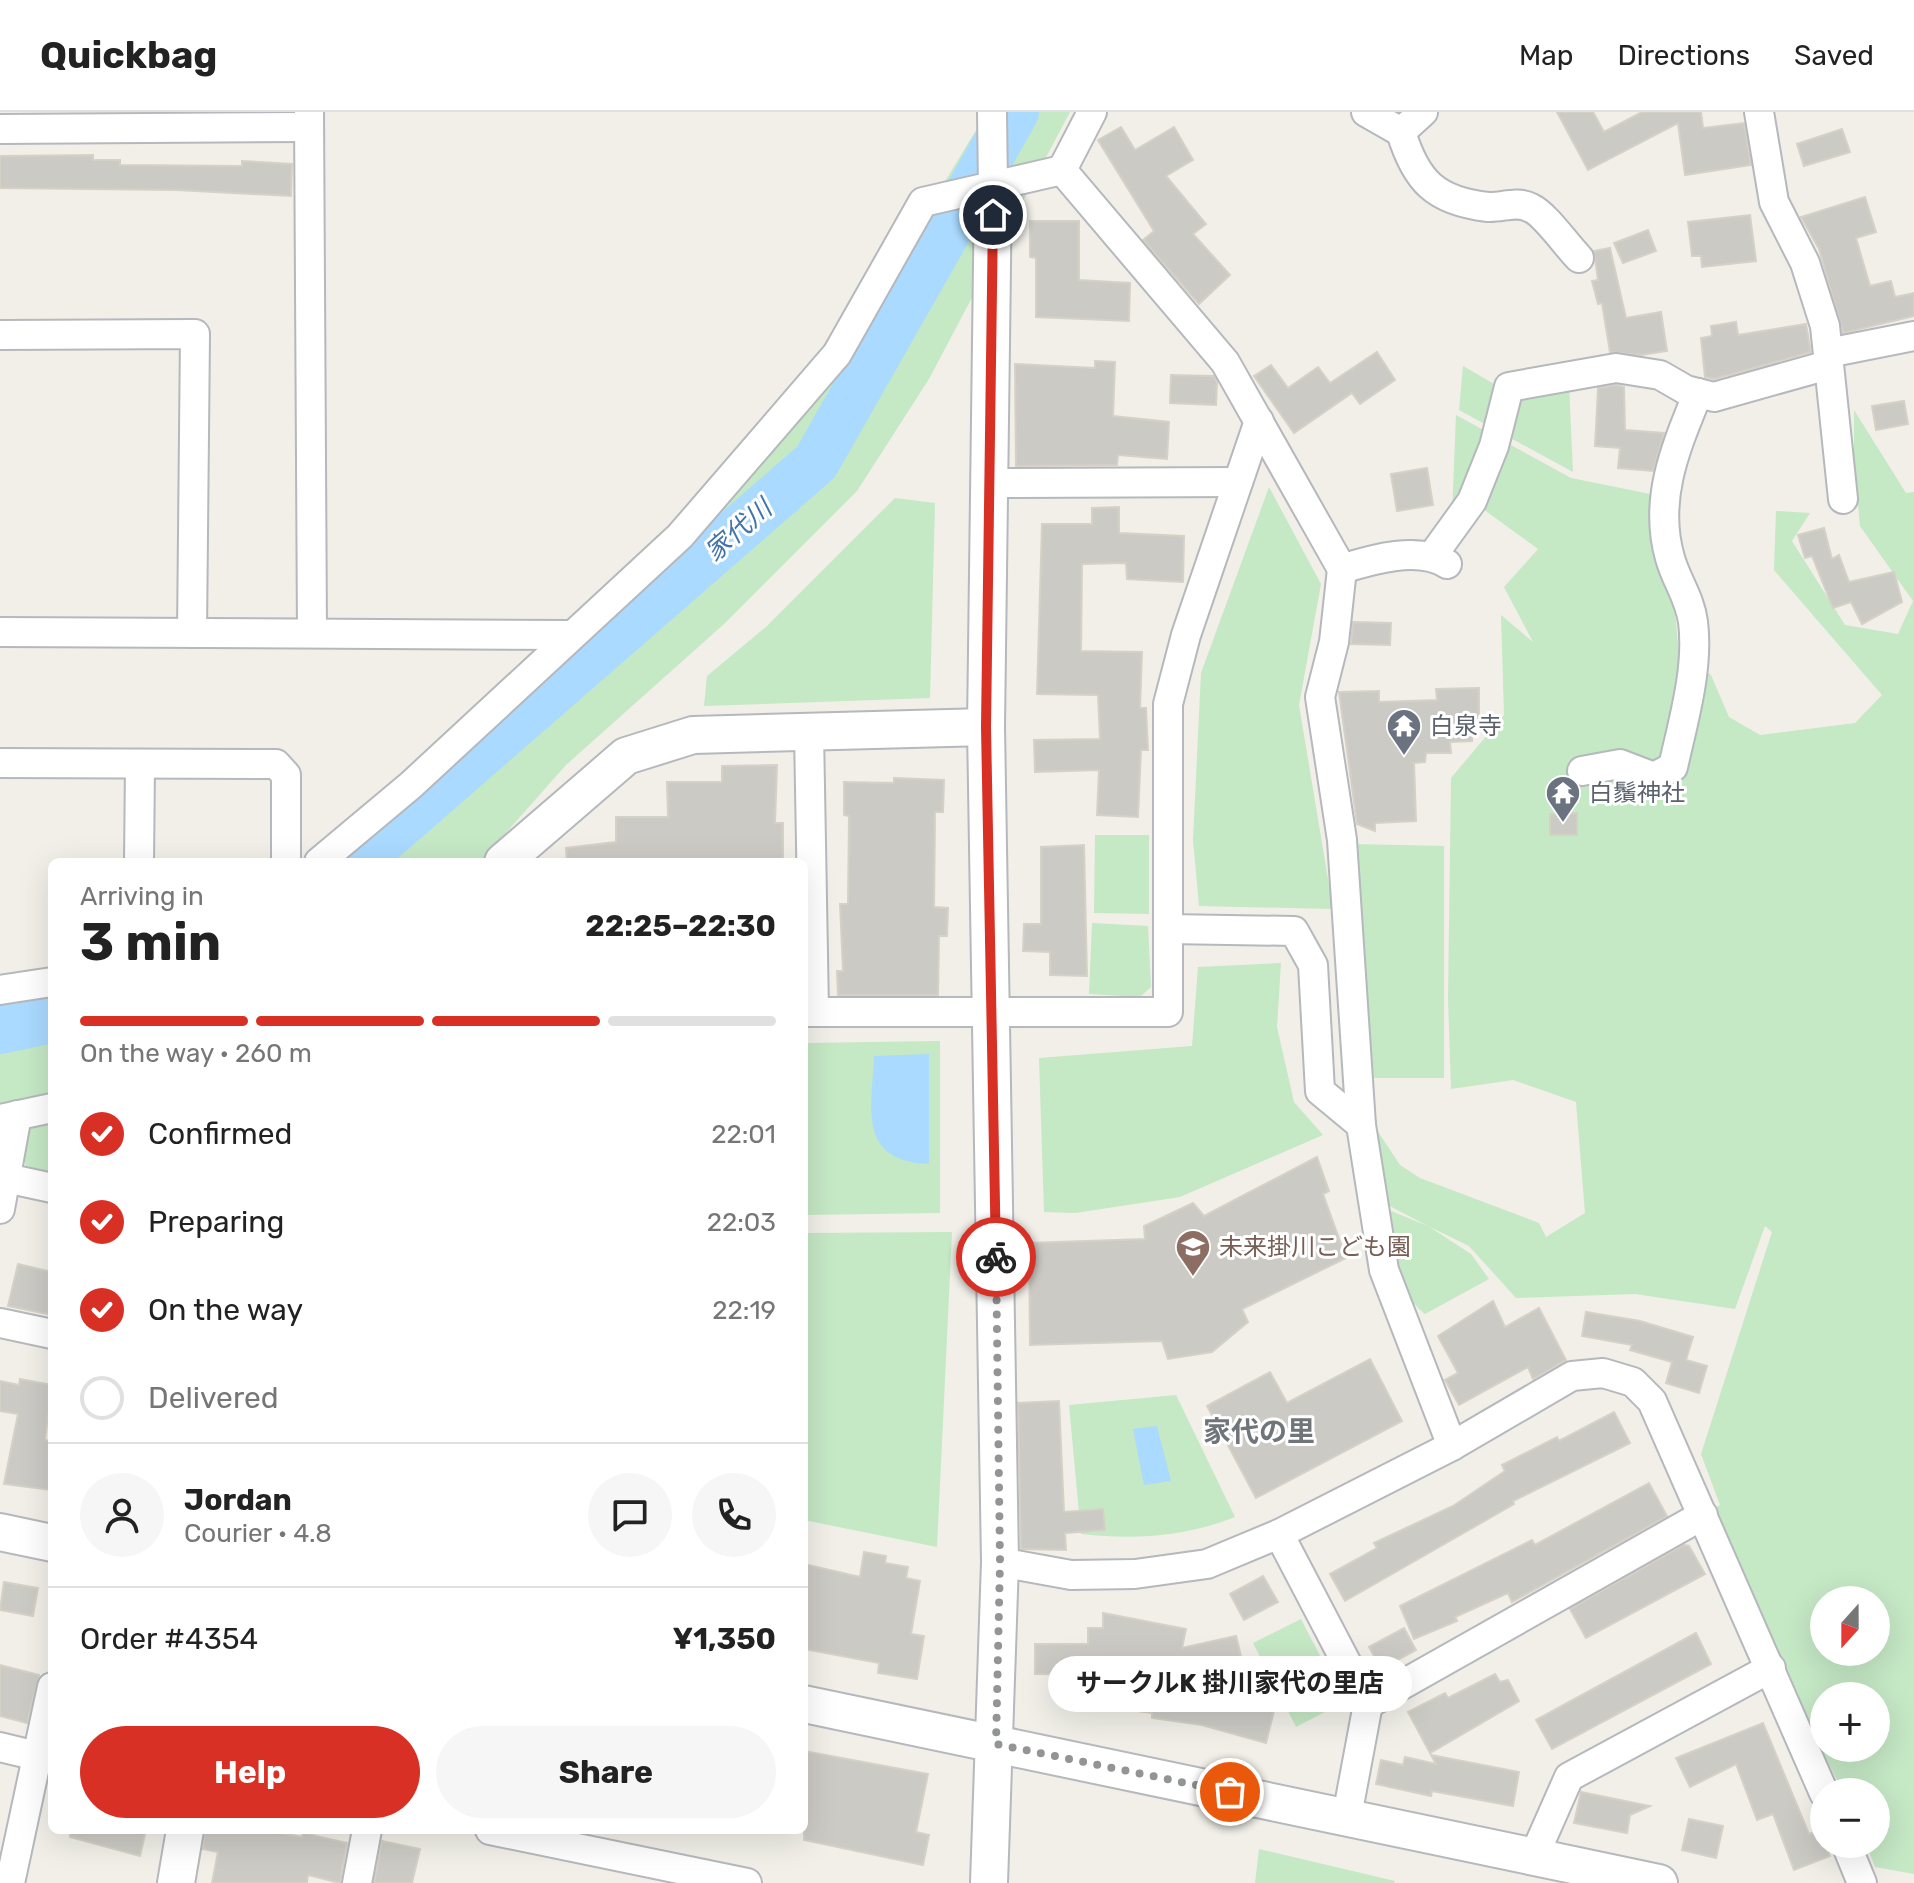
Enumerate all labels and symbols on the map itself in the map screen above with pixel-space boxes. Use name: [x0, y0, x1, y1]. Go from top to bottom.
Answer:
pin: [959, 181, 1027, 249]
water label: 家代川: [699, 491, 780, 568]
temple icon: 白泉寺: [1385, 707, 1423, 757]
place label: 白泉寺: [1430, 712, 1502, 740]
temple icon: 白鬚神社: [1544, 774, 1582, 824]
place label: 白鬚神社: [1589, 779, 1685, 807]
courier: [956, 1217, 1036, 1297]
school or university icon: 未来掛川こども園: [1174, 1228, 1212, 1278]
place label: 未来掛川こども園: [1219, 1233, 1411, 1261]
district label: 家代の里: [1203, 1415, 1315, 1448]
north arrow: [1810, 1586, 1890, 1666]
callout: サークルK 掛川家代の里店: [1048, 1656, 1412, 1712]
pin: [1196, 1758, 1264, 1826]

